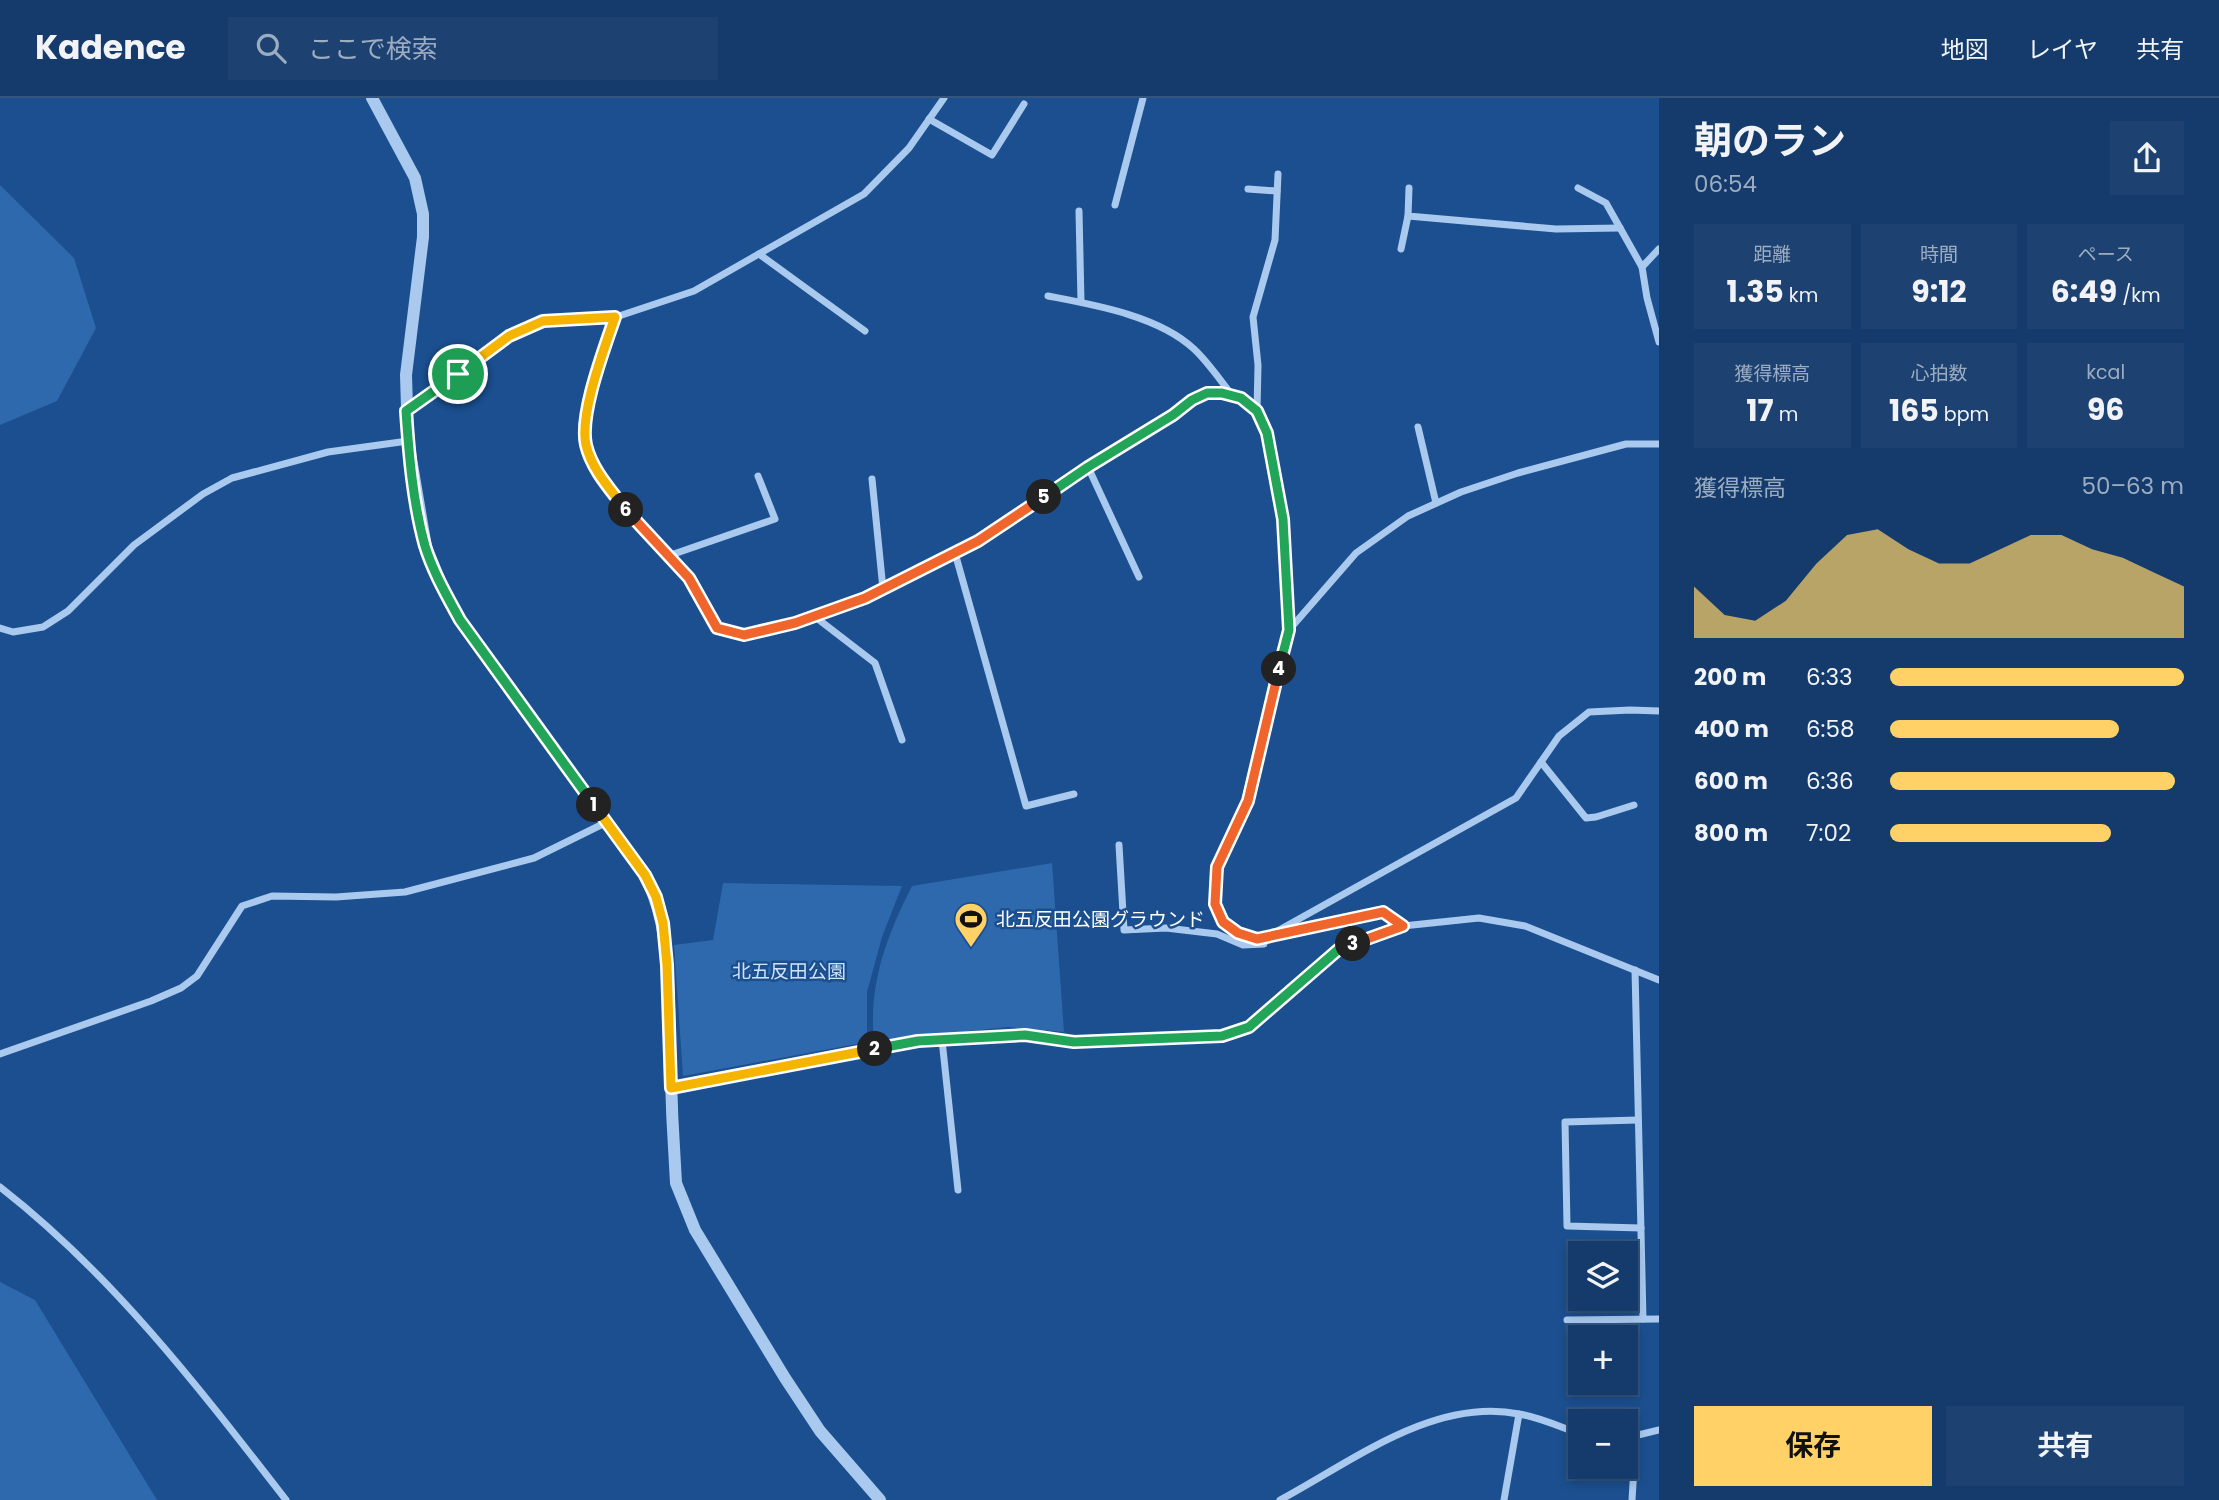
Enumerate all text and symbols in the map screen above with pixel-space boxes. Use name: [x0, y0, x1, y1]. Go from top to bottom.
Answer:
search box: [228, 17, 718, 80]
text: Kadence: [35, 24, 186, 71]
icon: search: [252, 29, 290, 67]
text: ここで検索: [308, 31, 438, 67]
text: 地図: [1941, 33, 1989, 66]
text: レイヤ: [2027, 33, 2098, 66]
text: 共有: [2136, 33, 2184, 66]
text: 朝のラン: [1694, 114, 1846, 167]
button: share: [2110, 121, 2184, 195]
text: 06:54: [1694, 168, 1757, 200]
text: 距離: [1753, 241, 1791, 268]
text: 時間: [1920, 241, 1958, 268]
text: ペース: [2078, 241, 2134, 268]
text: 1.35: [1726, 270, 1784, 313]
text: 9:12: [1911, 270, 1967, 313]
text: 6:49: [2051, 270, 2117, 313]
text: km: [1784, 282, 1818, 309]
text: /km: [2117, 282, 2161, 309]
pin: [428, 344, 488, 404]
icon: arrive: [439, 355, 477, 393]
text: kcal: [2086, 359, 2125, 386]
text: 獲得標高: [1734, 360, 1810, 387]
text: 心拍数: [1910, 360, 1968, 387]
text: 96: [2087, 388, 2124, 431]
text: 17: [1746, 389, 1774, 432]
text: 165: [1889, 389, 1939, 432]
text: m: [1774, 401, 1798, 428]
text: bpm: [1939, 401, 1989, 428]
text: 50–63 m: [2082, 470, 2184, 502]
text: 獲得標高: [1694, 472, 1786, 504]
pin: 5: [1026, 480, 1062, 514]
text: 5: [1037, 483, 1050, 510]
pin: 6: [608, 492, 644, 528]
text: 6: [619, 496, 632, 523]
pin: 4: [1262, 652, 1296, 686]
text: 4: [1272, 655, 1285, 682]
text: 200 m: [1694, 661, 1766, 693]
text: 6:33: [1806, 661, 1853, 693]
text: 400 m: [1694, 713, 1769, 745]
text: 6:58: [1806, 713, 1854, 745]
text: 600 m: [1694, 765, 1768, 797]
text: 6:36: [1806, 765, 1854, 797]
pin: 1: [576, 788, 612, 822]
text: 1: [590, 791, 597, 818]
text: 800 m: [1694, 817, 1768, 849]
text: 7:02: [1806, 817, 1851, 849]
sports icon: 北五反田公園グラウンド: [952, 900, 990, 949]
place label: 北五反田公園グラウンド: [996, 906, 1205, 933]
pin: 3: [1336, 926, 1370, 962]
text: 3: [1347, 930, 1358, 957]
park label: 北五反田公園: [732, 958, 846, 985]
pin: 2: [858, 1032, 892, 1066]
text: 2: [869, 1035, 880, 1062]
map controls: [1568, 1241, 1638, 1479]
button: layers: [1568, 1241, 1638, 1311]
button: +: [1568, 1325, 1638, 1395]
button: 保存: [1694, 1406, 1932, 1486]
button: 共有: [1946, 1406, 2184, 1486]
button: −: [1568, 1409, 1638, 1479]

